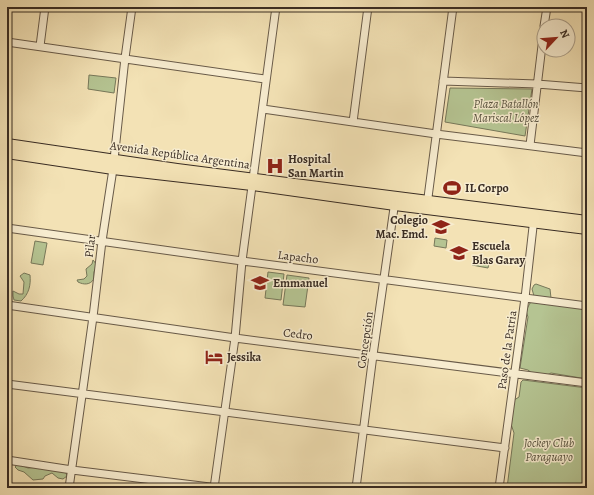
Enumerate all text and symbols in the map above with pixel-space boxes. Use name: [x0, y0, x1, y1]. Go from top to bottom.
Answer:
north arrow: [536, 18, 576, 58]
text: N: [556, 27, 573, 41]
park label: Plaza Batallón Mariscal López: [473, 96, 539, 126]
street label: Avenida República Argentina: [108, 137, 251, 173]
place label: Hospital San Martin: [288, 151, 344, 181]
hospital icon: Hospital San Martin: [265, 156, 285, 176]
sports icon: IL Corpo: [442, 178, 462, 198]
place label: IL Corpo: [465, 180, 509, 196]
place label: Colegio Mac. Emd.: [375, 212, 428, 242]
school or university icon: Colegio Mac. Emd.: [431, 217, 451, 237]
street label: Pilar: [81, 233, 99, 258]
place label: Escuela Blas Garay: [472, 238, 525, 268]
school or university icon: Escuela Blas Garay: [449, 243, 469, 263]
street label: Lapacho: [277, 247, 319, 267]
school or university icon: Emmanuel: [250, 273, 270, 293]
place label: Emmanuel: [273, 275, 329, 291]
street label: Paso de la Patria: [494, 309, 521, 391]
street label: Concepción: [353, 310, 377, 370]
street label: Cedro: [282, 324, 314, 344]
hotel icon: Jessika: [204, 347, 224, 367]
place label: Jessika: [227, 349, 261, 365]
park label: Jockey Club Paraguayo: [523, 435, 575, 465]

